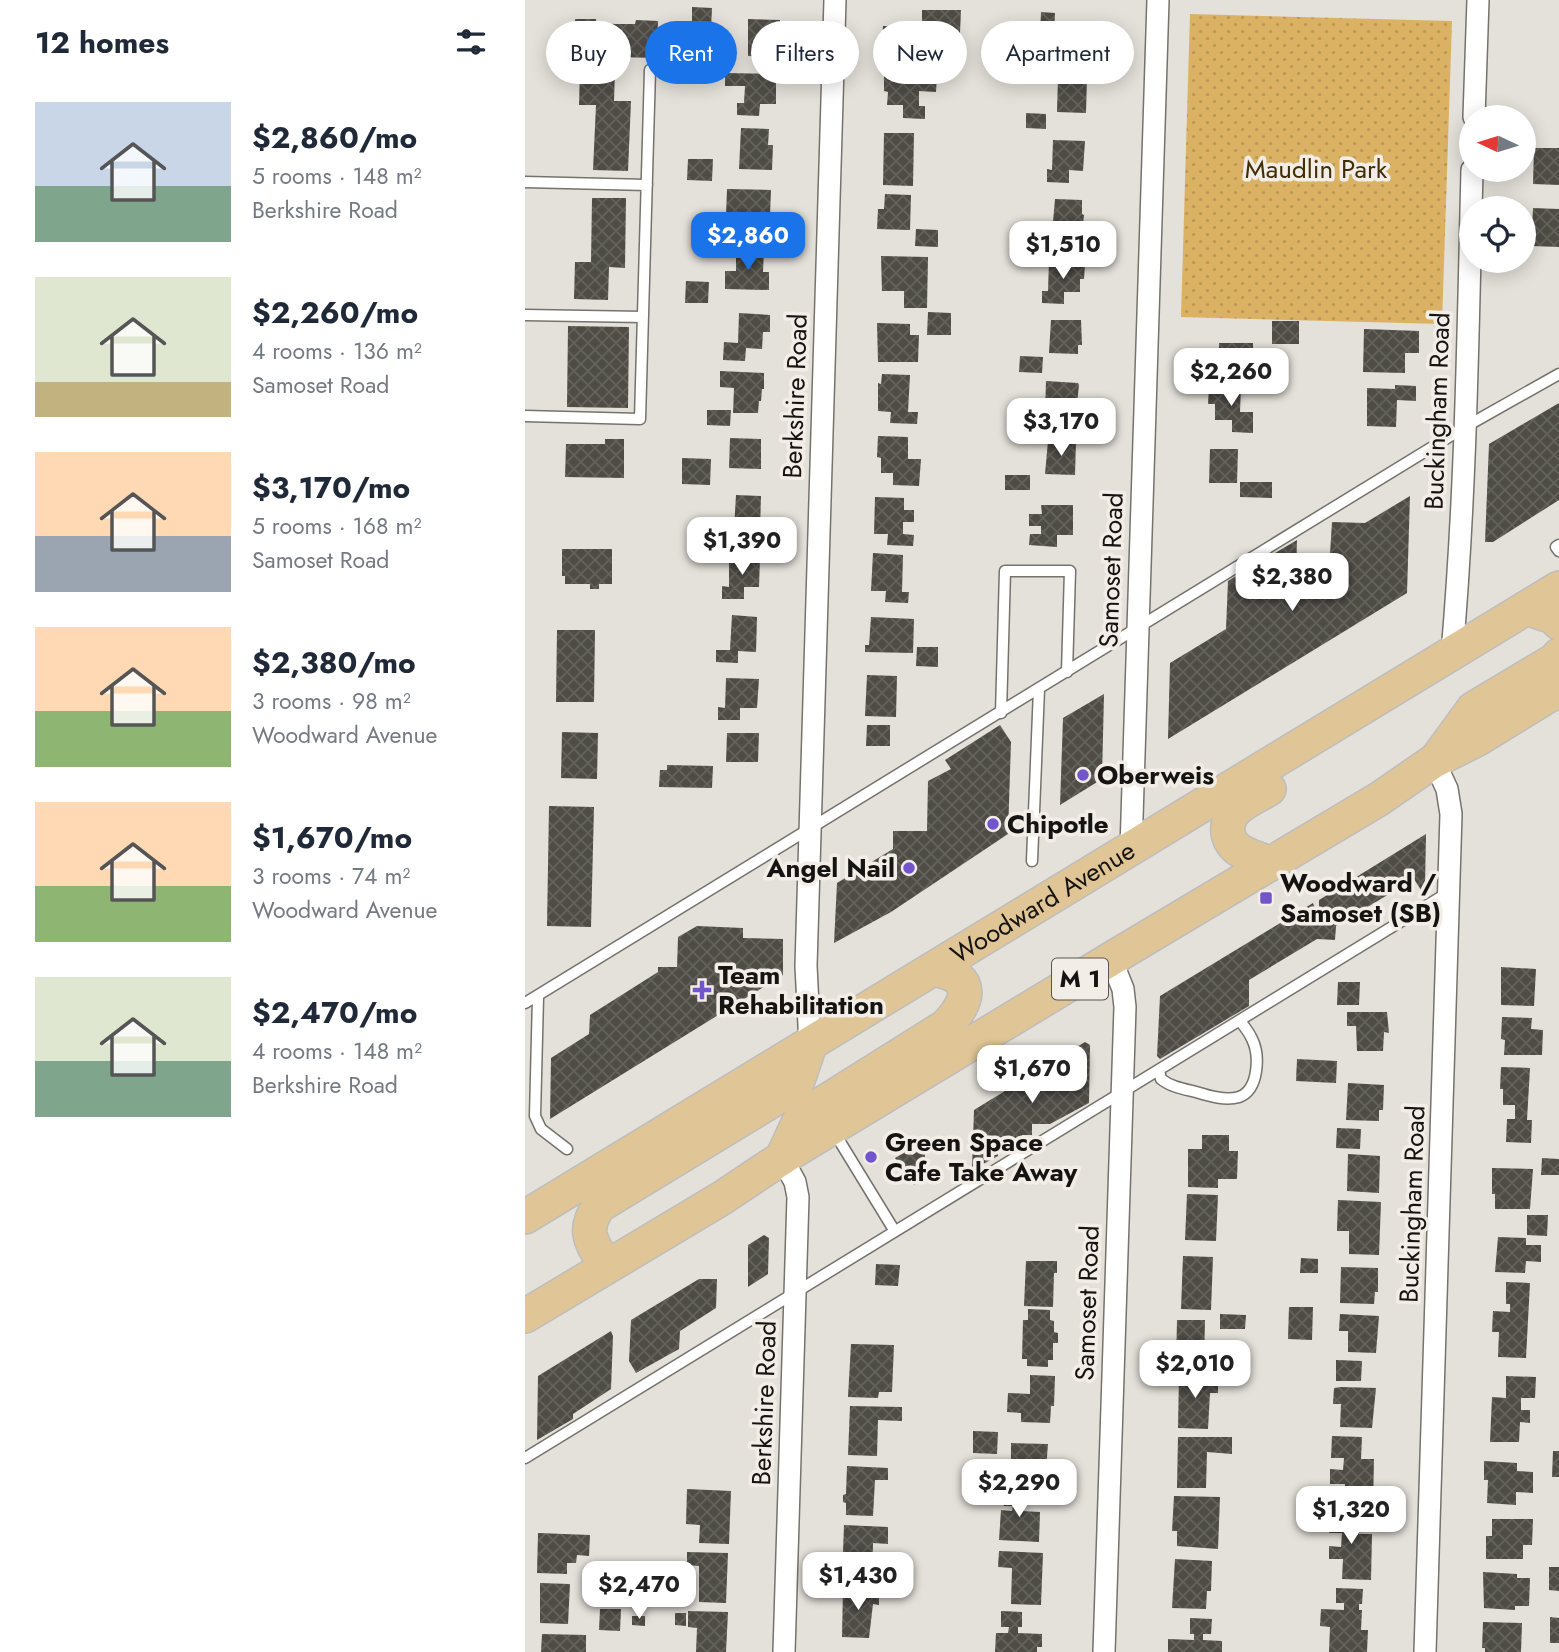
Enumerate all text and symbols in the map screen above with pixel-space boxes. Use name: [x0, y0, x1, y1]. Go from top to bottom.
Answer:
text: 12 homes: [35, 21, 169, 64]
chip: Buy: [546, 21, 631, 84]
chip: Rent: [645, 21, 737, 84]
chip: Filters: [751, 21, 859, 84]
chip: New: [873, 21, 967, 84]
chip: Apartment: [981, 21, 1134, 84]
icon: filters: [452, 23, 490, 61]
north arrow: [1459, 105, 1537, 182]
map controls: [1459, 105, 1536, 273]
text: $2,860/mo: [252, 116, 417, 159]
icon: home: [91, 130, 175, 214]
park label: Maudlin Park: [1245, 150, 1388, 188]
text: 5 rooms · 148 m²: [252, 159, 422, 193]
text: Berkshire Road: [252, 193, 398, 227]
button: locate: [1459, 196, 1536, 273]
pin: $2,860: [691, 212, 805, 272]
text: $2,860: [707, 218, 789, 252]
pin: $1,510: [1006, 222, 1120, 281]
text: $1,510: [1025, 227, 1101, 261]
text: $2,260/mo: [252, 291, 418, 334]
icon: home: [91, 305, 175, 389]
street label: Buckingham Road: [1415, 312, 1459, 510]
street label: Berkshire Road: [773, 313, 817, 479]
text: 4 rooms · 136 m²: [252, 334, 422, 368]
pin: $2,260: [1174, 348, 1288, 408]
text: $2,260: [1190, 354, 1272, 388]
text: Samoset Road: [252, 368, 389, 402]
pin: $3,170: [1004, 398, 1118, 458]
text: $3,170: [1023, 404, 1099, 438]
text: $3,170/mo: [252, 466, 410, 509]
icon: home: [91, 480, 175, 564]
street label: Samoset Road: [1089, 492, 1133, 648]
text: 5 rooms · 168 m²: [252, 509, 421, 543]
pin: $1,390: [685, 518, 799, 577]
text: $1,390: [703, 523, 781, 557]
text: Samoset Road: [252, 543, 389, 577]
pin: $2,380: [1235, 554, 1349, 613]
text: $2,380: [1252, 559, 1332, 593]
text: $2,380/mo: [252, 641, 416, 684]
icon: home: [91, 655, 175, 739]
text: 3 rooms · 98 m²: [252, 684, 411, 718]
text: Woodward Avenue: [252, 718, 437, 752]
place label: Oberweis: [1097, 756, 1214, 794]
marker: Oberweis: [1075, 767, 1091, 783]
place label: Chipotle: [1007, 805, 1109, 843]
text: $1,670/mo: [252, 816, 412, 859]
marker: Chipotle: [985, 816, 1001, 832]
icon: home: [91, 830, 175, 914]
street label: Woodward Avenue: [943, 831, 1142, 973]
place label: Angel Nail: [766, 849, 895, 887]
text: 3 rooms · 74 m²: [252, 859, 410, 893]
marker: Angel Nail: [901, 860, 917, 876]
place label: Woodward / Samoset (SB): [1280, 864, 1441, 932]
marker: Woodward / Samoset (SB): [1258, 890, 1274, 906]
text: Woodward Avenue: [252, 893, 437, 927]
place label: Team Rehabilitation: [718, 956, 884, 1024]
road number: M 1: [1052, 959, 1108, 1000]
marker: Team Rehabilitation: [692, 980, 712, 1000]
text: $2,470/mo: [252, 991, 417, 1034]
icon: home: [91, 1005, 175, 1089]
text: 4 rooms · 148 m²: [252, 1034, 422, 1068]
pin: $1,670: [975, 1046, 1089, 1105]
text: $1,670: [993, 1051, 1071, 1085]
text: Berkshire Road: [252, 1068, 398, 1102]
street label: Buckingham Road: [1390, 1105, 1434, 1303]
place label: Green Space Cafe Take Away: [885, 1123, 1078, 1191]
marker: Green Space Cafe Take Away: [863, 1149, 879, 1165]
street label: Samoset Road: [1065, 1225, 1109, 1381]
street label: Berkshire Road: [742, 1320, 786, 1486]
pin: $2,010: [1138, 1340, 1252, 1400]
text: $2,010: [1155, 1346, 1235, 1380]
pin: $2,290: [962, 1460, 1076, 1519]
text: $2,290: [978, 1465, 1060, 1499]
pin: $1,320: [1294, 1486, 1408, 1546]
text: $1,320: [1312, 1492, 1390, 1526]
pin: $1,430: [801, 1552, 915, 1612]
text: $1,430: [818, 1558, 898, 1592]
pin: $2,470: [582, 1562, 696, 1621]
text: $2,470: [598, 1567, 680, 1601]

